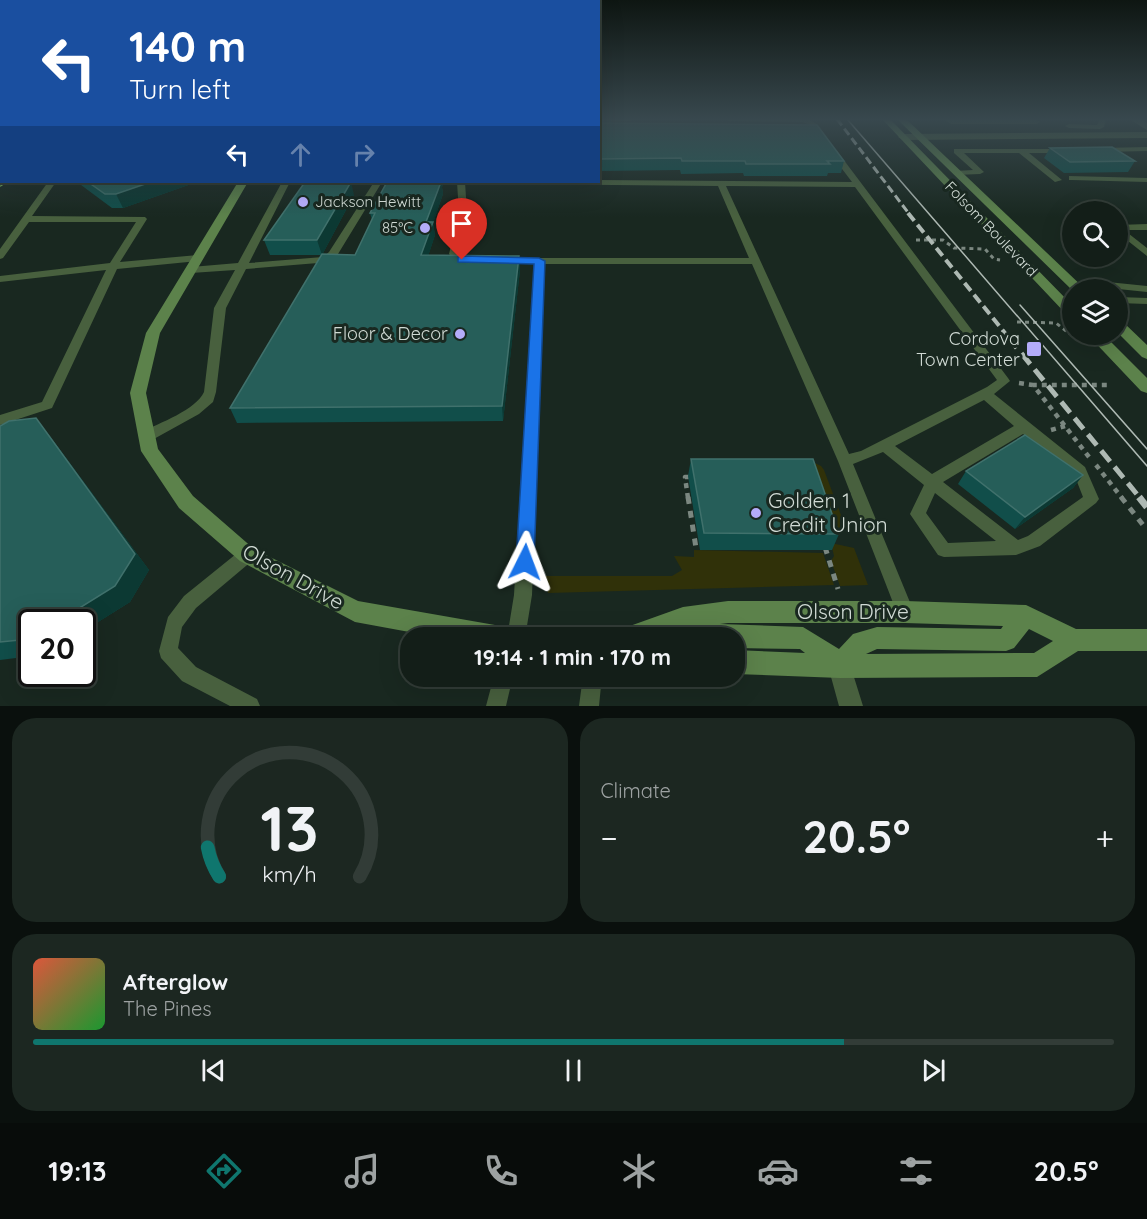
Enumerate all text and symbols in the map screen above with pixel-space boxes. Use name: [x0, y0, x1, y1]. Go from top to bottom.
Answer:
text: 140 m: [129, 20, 246, 73]
icon: left: [30, 24, 108, 102]
text: Turn left: [129, 72, 231, 106]
icon: left: [221, 138, 254, 171]
icon: ahead: [284, 138, 317, 171]
icon: right: [347, 138, 380, 171]
street label: Folsom Boulevard: [941, 177, 1042, 280]
place label: Jackson Hewitt: [315, 192, 421, 211]
marker: Jackson Hewitt: [296, 195, 310, 209]
pin: [436, 198, 487, 260]
map controls: [1062, 201, 1128, 345]
button: search: [1062, 201, 1128, 267]
icon: arrive: [445, 207, 478, 240]
place label: 85°C: [382, 218, 413, 237]
marker: 85°C: [418, 221, 432, 235]
button: layers: [1062, 279, 1128, 345]
place label: Floor & Decor: [333, 322, 448, 345]
marker: Floor & Decor: [453, 327, 467, 341]
place label: Cordova Town Center: [916, 327, 1020, 371]
marker: Cordova Town Center: [1025, 340, 1043, 358]
place label: Golden 1 Credit Union: [768, 487, 888, 537]
marker: Golden 1 Credit Union: [749, 506, 763, 520]
position arrow: [493, 530, 557, 594]
street label: Olson Drive: [238, 538, 349, 615]
street label: Olson Drive: [797, 598, 909, 624]
speed limit sign: 20: [18, 609, 96, 687]
text: 19:14 · 1 min · 170 m: [474, 643, 671, 671]
text: Climate: [601, 778, 671, 803]
text: 13: [261, 789, 319, 867]
text: 20.5°: [803, 808, 911, 864]
text: −: [601, 817, 618, 858]
text: +: [1095, 817, 1114, 858]
text: km/h: [263, 861, 317, 887]
text: Afterglow: [123, 968, 228, 996]
text: The Pines: [123, 996, 212, 1021]
icon: previous: [197, 1054, 230, 1087]
icon: pause: [557, 1054, 590, 1087]
icon: next: [917, 1054, 950, 1087]
icon: directions: [203, 1150, 245, 1192]
icon: music: [341, 1150, 383, 1192]
icon: phone: [480, 1150, 522, 1192]
icon: climate: [618, 1150, 660, 1192]
icon: car: [757, 1150, 799, 1192]
icon: filters: [895, 1150, 937, 1192]
text: 19:13: [48, 1154, 106, 1188]
text: 20.5°: [1034, 1154, 1099, 1188]

